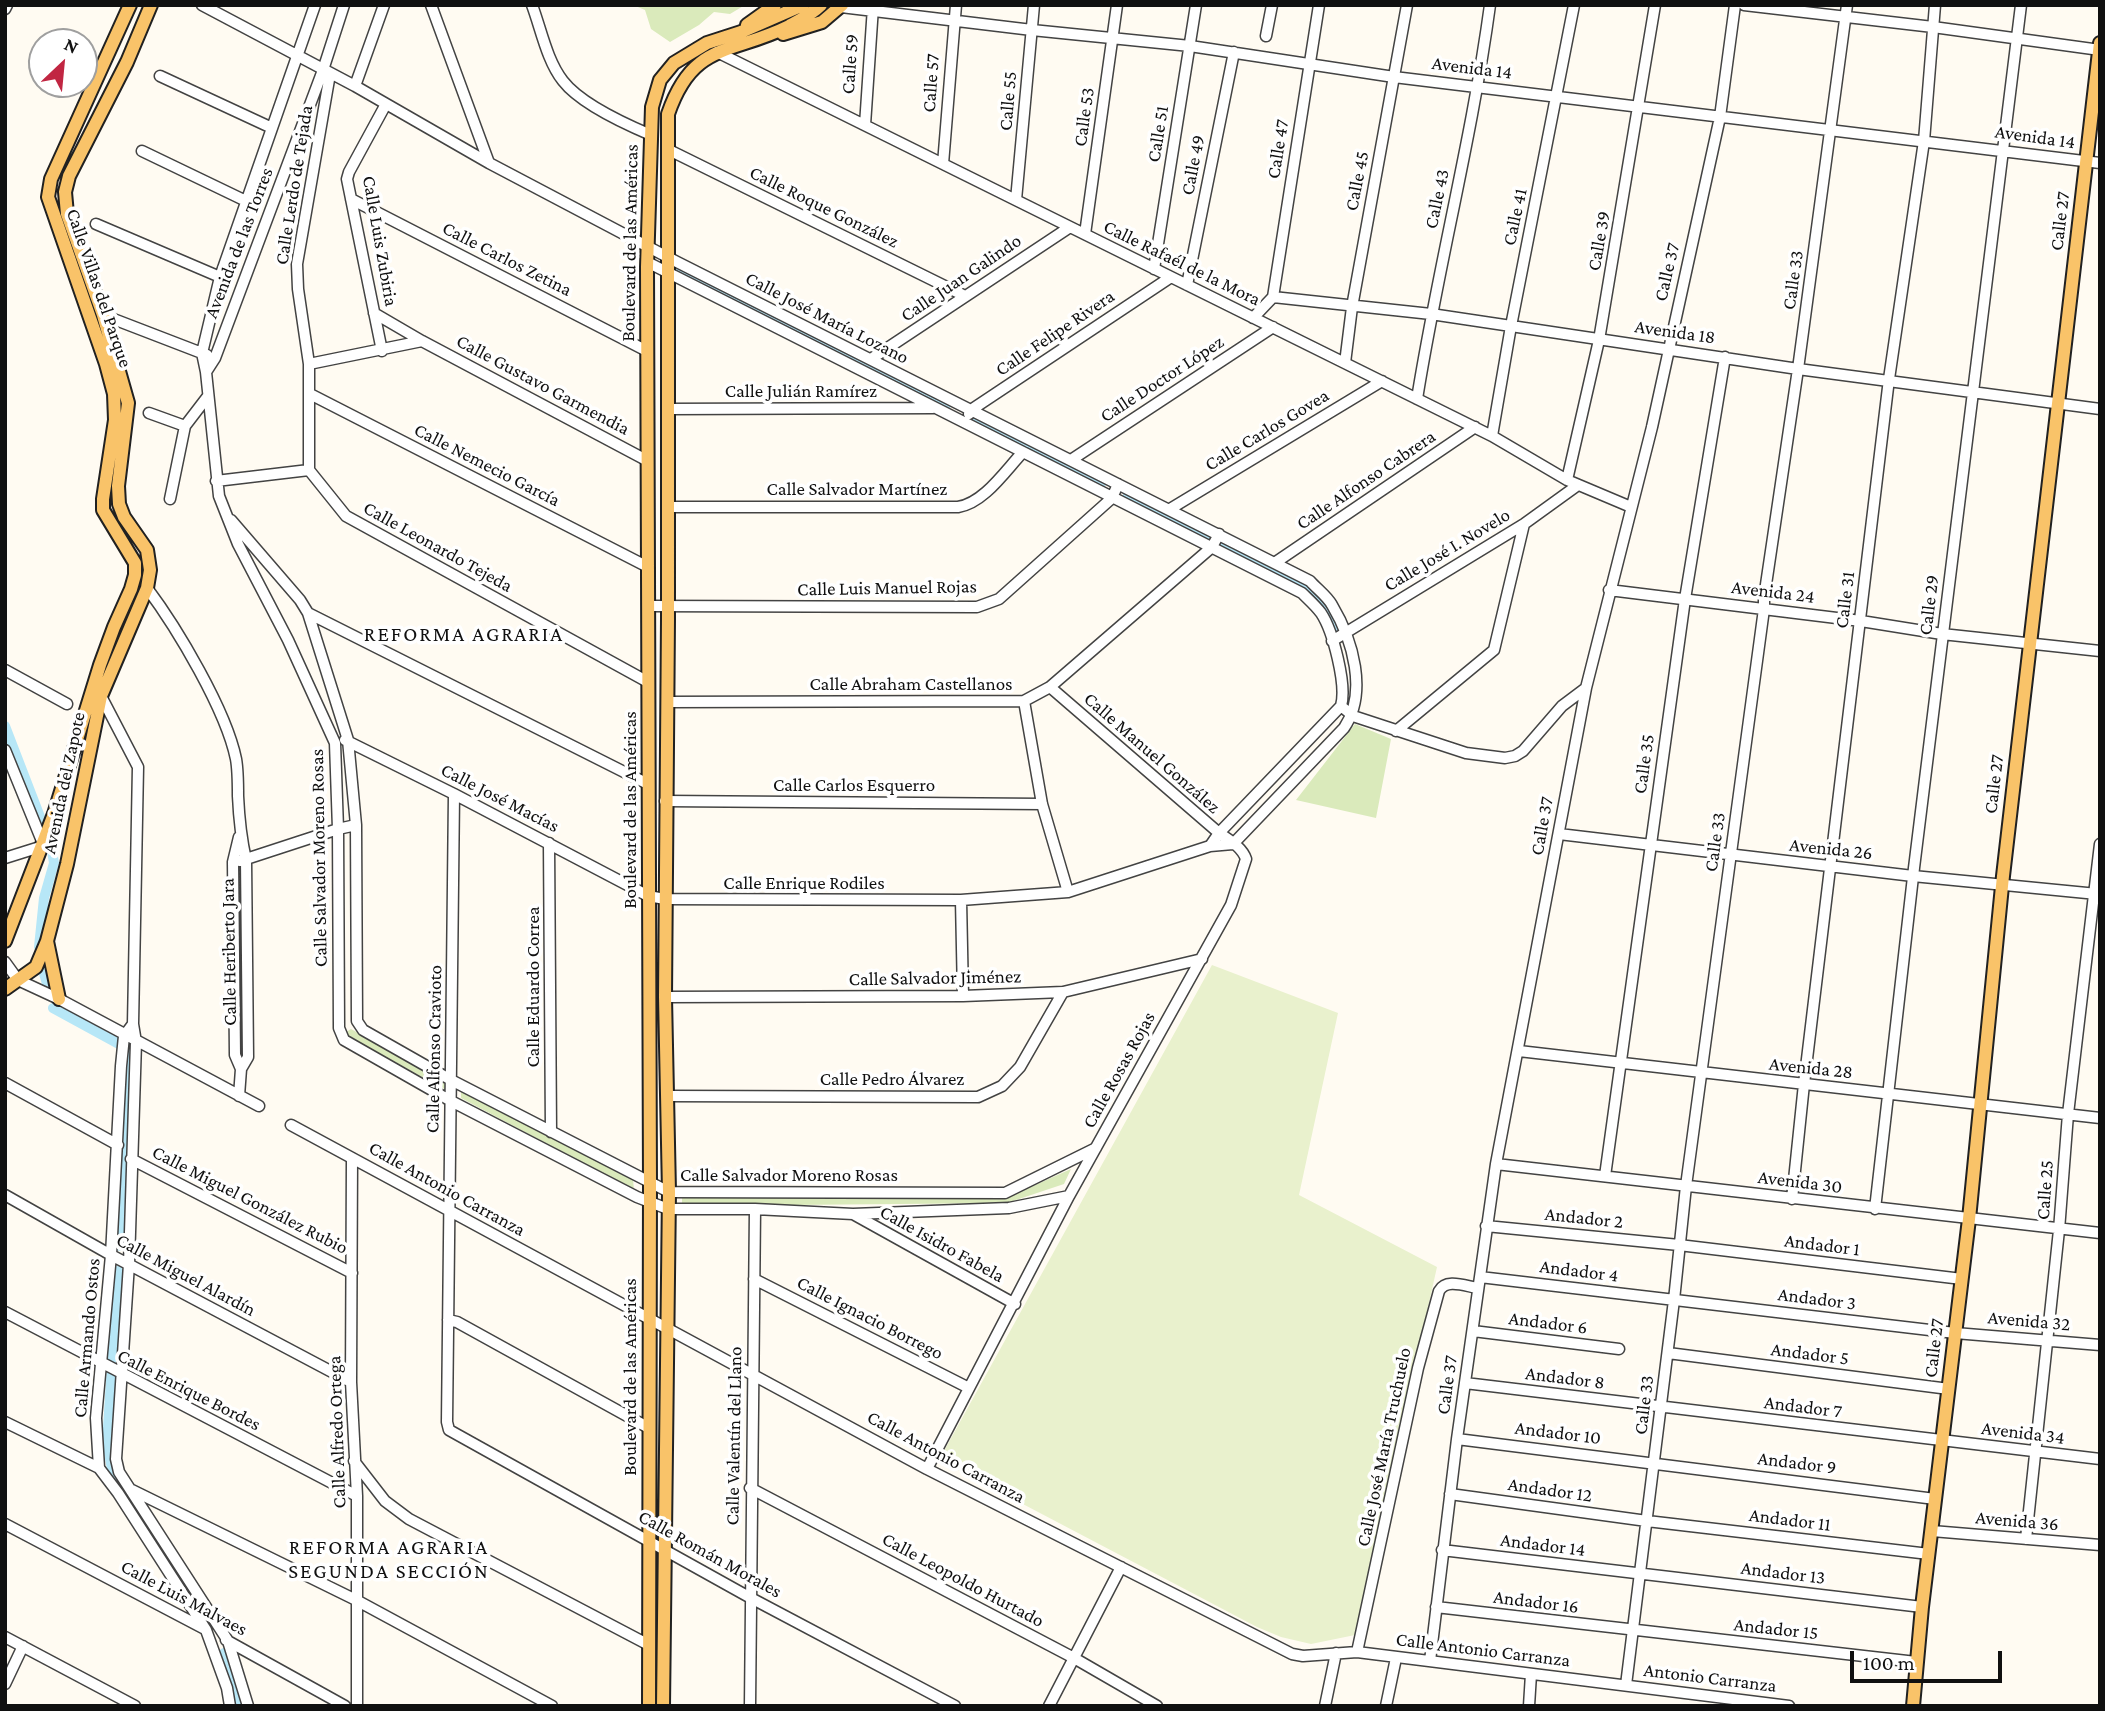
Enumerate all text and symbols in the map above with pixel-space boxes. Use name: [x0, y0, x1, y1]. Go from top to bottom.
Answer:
north arrow: [28, 28, 98, 98]
text: N: [61, 33, 82, 58]
street label: Calle 59: [837, 33, 863, 95]
street label: Avenida 14: [1430, 52, 1514, 84]
street label: Calle 57: [918, 53, 944, 113]
street label: Calle 55: [994, 70, 1022, 132]
street label: Calle 53: [1069, 86, 1099, 148]
street label: Calle Lerdo de Tejada: [270, 104, 318, 266]
street label: Calle 51: [1142, 104, 1174, 164]
street label: Calle 47: [1262, 118, 1294, 180]
street label: Avenida 14: [1993, 120, 2077, 154]
street label: Calle 49: [1176, 133, 1210, 197]
street label: Boulevard de las Américas: [617, 144, 643, 342]
street label: Calle 45: [1340, 149, 1374, 213]
street label: Calle Roque González: [746, 161, 902, 253]
street label: Avenida de las Torres: [200, 164, 278, 322]
street label: Calle 43: [1420, 167, 1454, 231]
street label: Calle Luis Zubiria: [357, 174, 403, 308]
street label: Calle 41: [1498, 186, 1532, 248]
street label: Calle 27: [2045, 190, 2075, 252]
street label: Calle Villas del Parque: [61, 206, 137, 370]
street label: Calle 39: [1583, 209, 1615, 273]
street label: Calle Rafaél de la Mora: [1100, 215, 1264, 311]
street label: Calle Carlos Zetina: [438, 217, 576, 301]
street label: Calle Juan Galindo: [896, 229, 1026, 327]
street label: Calle 37: [1649, 240, 1685, 304]
street label: Calle 33: [1778, 249, 1808, 311]
street label: Calle José María Lozano: [742, 267, 912, 369]
street label: Calle Felipe Rivera: [991, 285, 1119, 381]
street label: Avenida 18: [1633, 315, 1717, 349]
street label: Calle Gustavo Garmendia: [452, 330, 634, 440]
street label: Calle Doctor López: [1096, 331, 1228, 427]
street label: Calle Julián Ramírez: [725, 380, 877, 402]
street label: Calle Carlos Govea: [1201, 384, 1333, 476]
street label: Calle Nemecio García: [410, 418, 564, 512]
street label: Calle Alfonso Cabrera: [1292, 425, 1440, 535]
street label: Calle Salvador Martínez: [767, 478, 947, 500]
street label: Calle Leonardo Tejeda: [359, 497, 517, 597]
street label: Calle José I. Novelo: [1380, 503, 1514, 597]
street label: Calle 31: [1830, 570, 1860, 630]
street label: Calle 29: [1914, 574, 1944, 636]
street label: Calle Luis Manuel Rojas: [797, 575, 977, 601]
street label: Avenida 24: [1730, 576, 1816, 608]
district label: REFORMA AGRARIA: [366, 622, 562, 648]
street label: Calle Abraham Castellanos: [809, 673, 1013, 695]
street label: Calle Manuel González: [1079, 687, 1225, 819]
street label: Avenida del Zapote: [38, 710, 90, 856]
street label: Boulevard de las Américas: [619, 711, 641, 909]
street label: Calle 35: [1629, 733, 1659, 795]
street label: Calle Salvador Moreno Rosas: [306, 749, 332, 967]
street label: Calle 27: [1979, 753, 2009, 815]
street label: Calle José Macías: [437, 758, 563, 838]
street label: Calle Carlos Esquerro: [773, 774, 935, 796]
street label: Calle 37: [1526, 795, 1558, 857]
street label: Calle 33: [1700, 811, 1730, 873]
street label: Avenida 26: [1788, 833, 1874, 865]
street label: Calle Enrique Rodiles: [723, 872, 885, 894]
street label: Calle Heriberto Jara: [216, 878, 242, 1026]
street label: Calle Eduardo Correa: [522, 906, 544, 1068]
street label: Calle Alfonso Cravioto: [421, 965, 447, 1133]
street label: Calle Salvador Jiménez: [849, 965, 1021, 991]
street label: Calle Rosas Rojas: [1078, 1008, 1160, 1132]
street label: Avenida 28: [1768, 1052, 1854, 1084]
street label: Calle Pedro Álvarez: [820, 1068, 964, 1090]
street label: Calle Antonio Carranza: [365, 1136, 529, 1242]
street label: Calle Miguel González Rubio: [148, 1141, 352, 1259]
street label: Calle 25: [2032, 1159, 2058, 1221]
street label: Calle Salvador Moreno Rosas: [680, 1164, 898, 1186]
street label: Avenida 30: [1757, 1166, 1843, 1198]
street label: Calle Isidro Fabela: [876, 1200, 1008, 1288]
street label: Andador 2: [1544, 1203, 1624, 1233]
street label: Calle Miguel Alardín: [112, 1229, 260, 1321]
street label: Andador 1: [1783, 1229, 1861, 1261]
street label: Andador 4: [1538, 1255, 1620, 1287]
street label: Calle Armando Ostos: [69, 1257, 105, 1419]
street label: Calle Ignacio Borrego: [793, 1271, 947, 1365]
street label: Boulevard de las Américas: [619, 1278, 641, 1476]
street label: Andador 3: [1777, 1283, 1857, 1315]
street label: Avenida 32: [1987, 1306, 2071, 1336]
street label: Andador 6: [1507, 1307, 1589, 1339]
street label: Calle 27: [1919, 1317, 1949, 1379]
street label: Andador 5: [1770, 1338, 1850, 1370]
street label: Calle Enrique Bordes: [114, 1344, 264, 1436]
street label: Calle José María Truchuelo: [1352, 1345, 1416, 1549]
street label: Calle Valentín del Llano: [721, 1346, 747, 1526]
street label: Calle 37: [1432, 1354, 1462, 1416]
street label: Calle Alfredo Ortega: [323, 1355, 351, 1509]
street label: Andador 8: [1524, 1362, 1606, 1394]
street label: Calle 33: [1629, 1374, 1659, 1436]
street label: Andador 7: [1763, 1391, 1843, 1423]
street label: Calle Antonio Carranza: [863, 1406, 1029, 1508]
street label: Andador 10: [1514, 1416, 1602, 1450]
street label: Avenida 34: [1980, 1417, 2066, 1449]
street label: Andador 9: [1756, 1447, 1838, 1479]
street label: Andador 12: [1506, 1473, 1594, 1507]
street label: Andador 11: [1748, 1504, 1832, 1536]
street label: Calle Román Morales: [634, 1505, 786, 1603]
street label: Avenida 36: [1974, 1506, 2060, 1536]
street label: Calle Leopoldo Hurtado: [878, 1528, 1048, 1632]
street label: Andador 14: [1499, 1528, 1587, 1562]
district label: REFORMA AGRARIA SEGUNDA SECCIÓN: [290, 1535, 488, 1585]
street label: Calle Luis Malvaes: [117, 1555, 251, 1641]
street label: Andador 13: [1739, 1557, 1827, 1589]
street label: Andador 16: [1492, 1585, 1580, 1619]
street label: Andador 15: [1733, 1613, 1819, 1645]
street label: Calle Antonio Carranza: [1395, 1628, 1571, 1672]
scale bar: [1853, 1638, 2005, 1682]
text: 100 m: [1863, 1651, 1915, 1675]
street label: Antonio Carranza: [1642, 1659, 1778, 1697]

